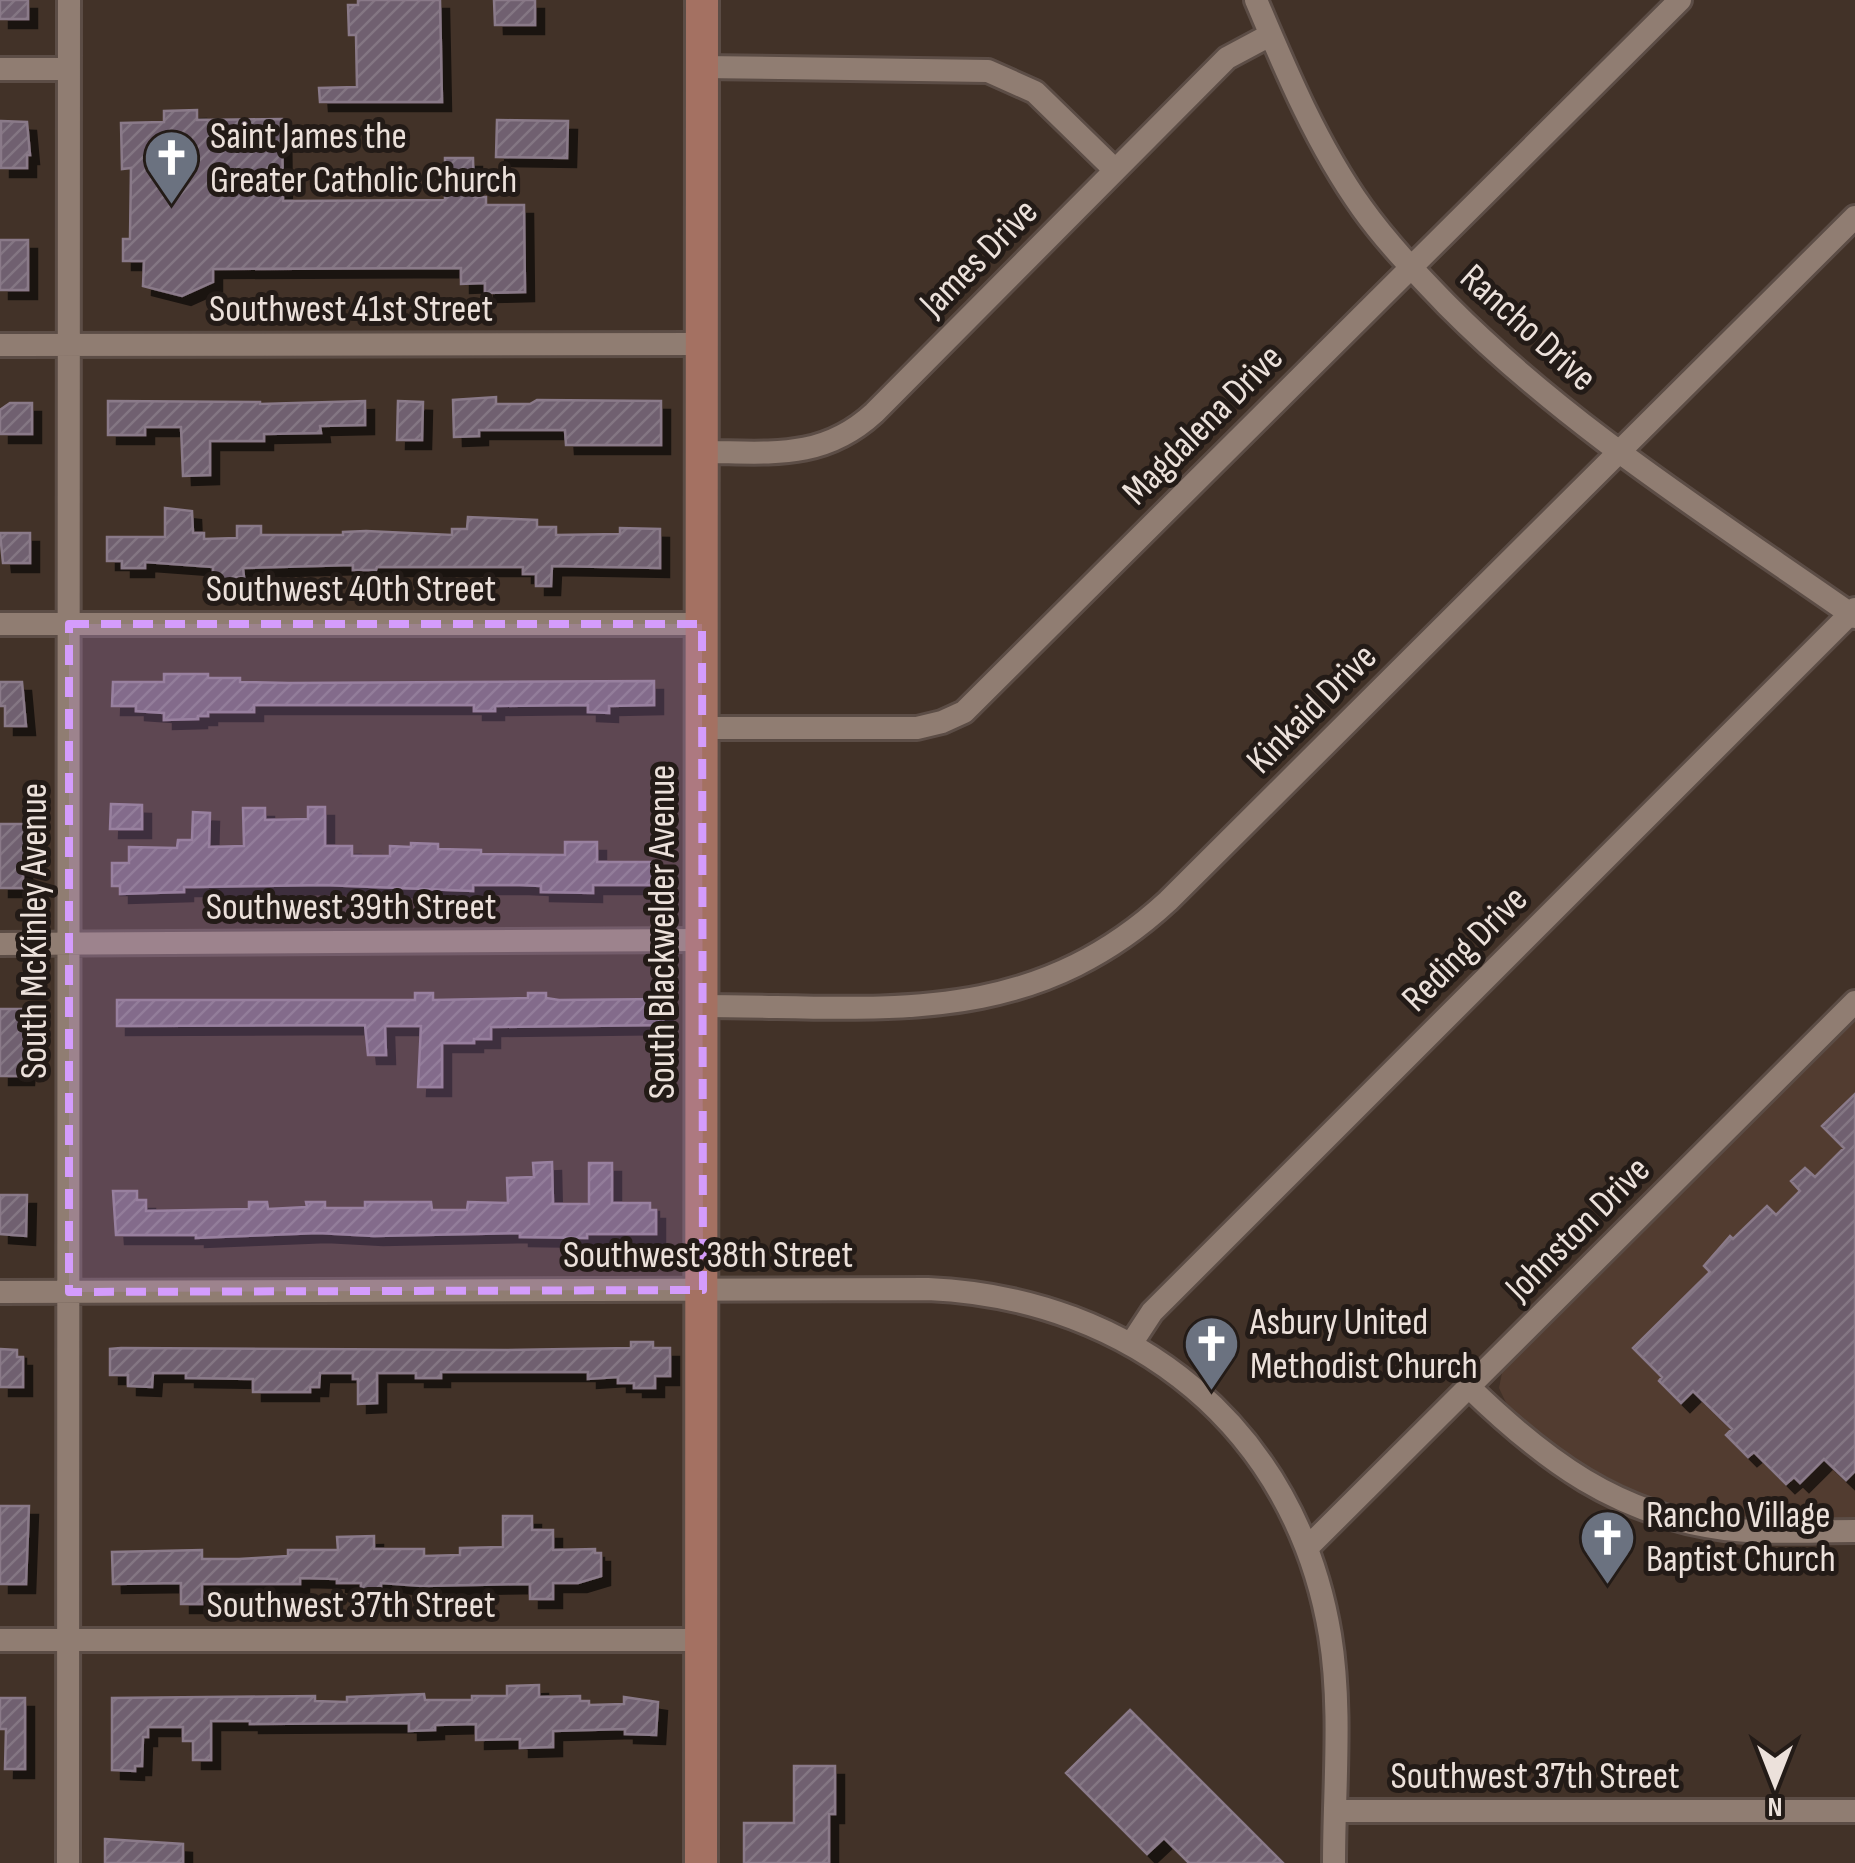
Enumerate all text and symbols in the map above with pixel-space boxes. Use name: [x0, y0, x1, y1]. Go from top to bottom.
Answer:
place label: Saint James the Greater Catholic Church: [210, 114, 517, 203]
church icon: Saint James the Greater Catholic Church: [141, 128, 201, 207]
street label: James Drive: [910, 190, 1047, 327]
street label: Rancho Drive: [1451, 255, 1605, 401]
street label: Southwest 41st Street: [209, 287, 493, 332]
street label: Magdalena Drive: [1113, 335, 1293, 515]
street label: Southwest 40th Street: [206, 567, 496, 612]
street label: Kinkaid Drive: [1238, 635, 1386, 783]
street label: South Blackwelder Avenue: [640, 765, 685, 1099]
street label: South McKinley Avenue: [12, 783, 57, 1079]
street label: Reding Drive: [1393, 877, 1537, 1021]
street label: Southwest 39th Street: [206, 885, 496, 930]
street label: Johnston Drive: [1496, 1148, 1659, 1311]
street label: Southwest 38th Street: [563, 1233, 853, 1278]
place label: Asbury United Methodist Church: [1249, 1300, 1478, 1389]
church icon: Asbury United Methodist Church: [1181, 1314, 1241, 1393]
place label: Rancho Village Baptist Church: [1646, 1493, 1836, 1582]
church icon: Rancho Village Baptist Church: [1577, 1507, 1637, 1586]
street label: Southwest 37th Street: [206, 1583, 496, 1628]
north arrow: [1725, 1733, 1825, 1833]
street label: Southwest 37th Street: [1390, 1754, 1680, 1799]
text: N: [1768, 1790, 1782, 1823]

